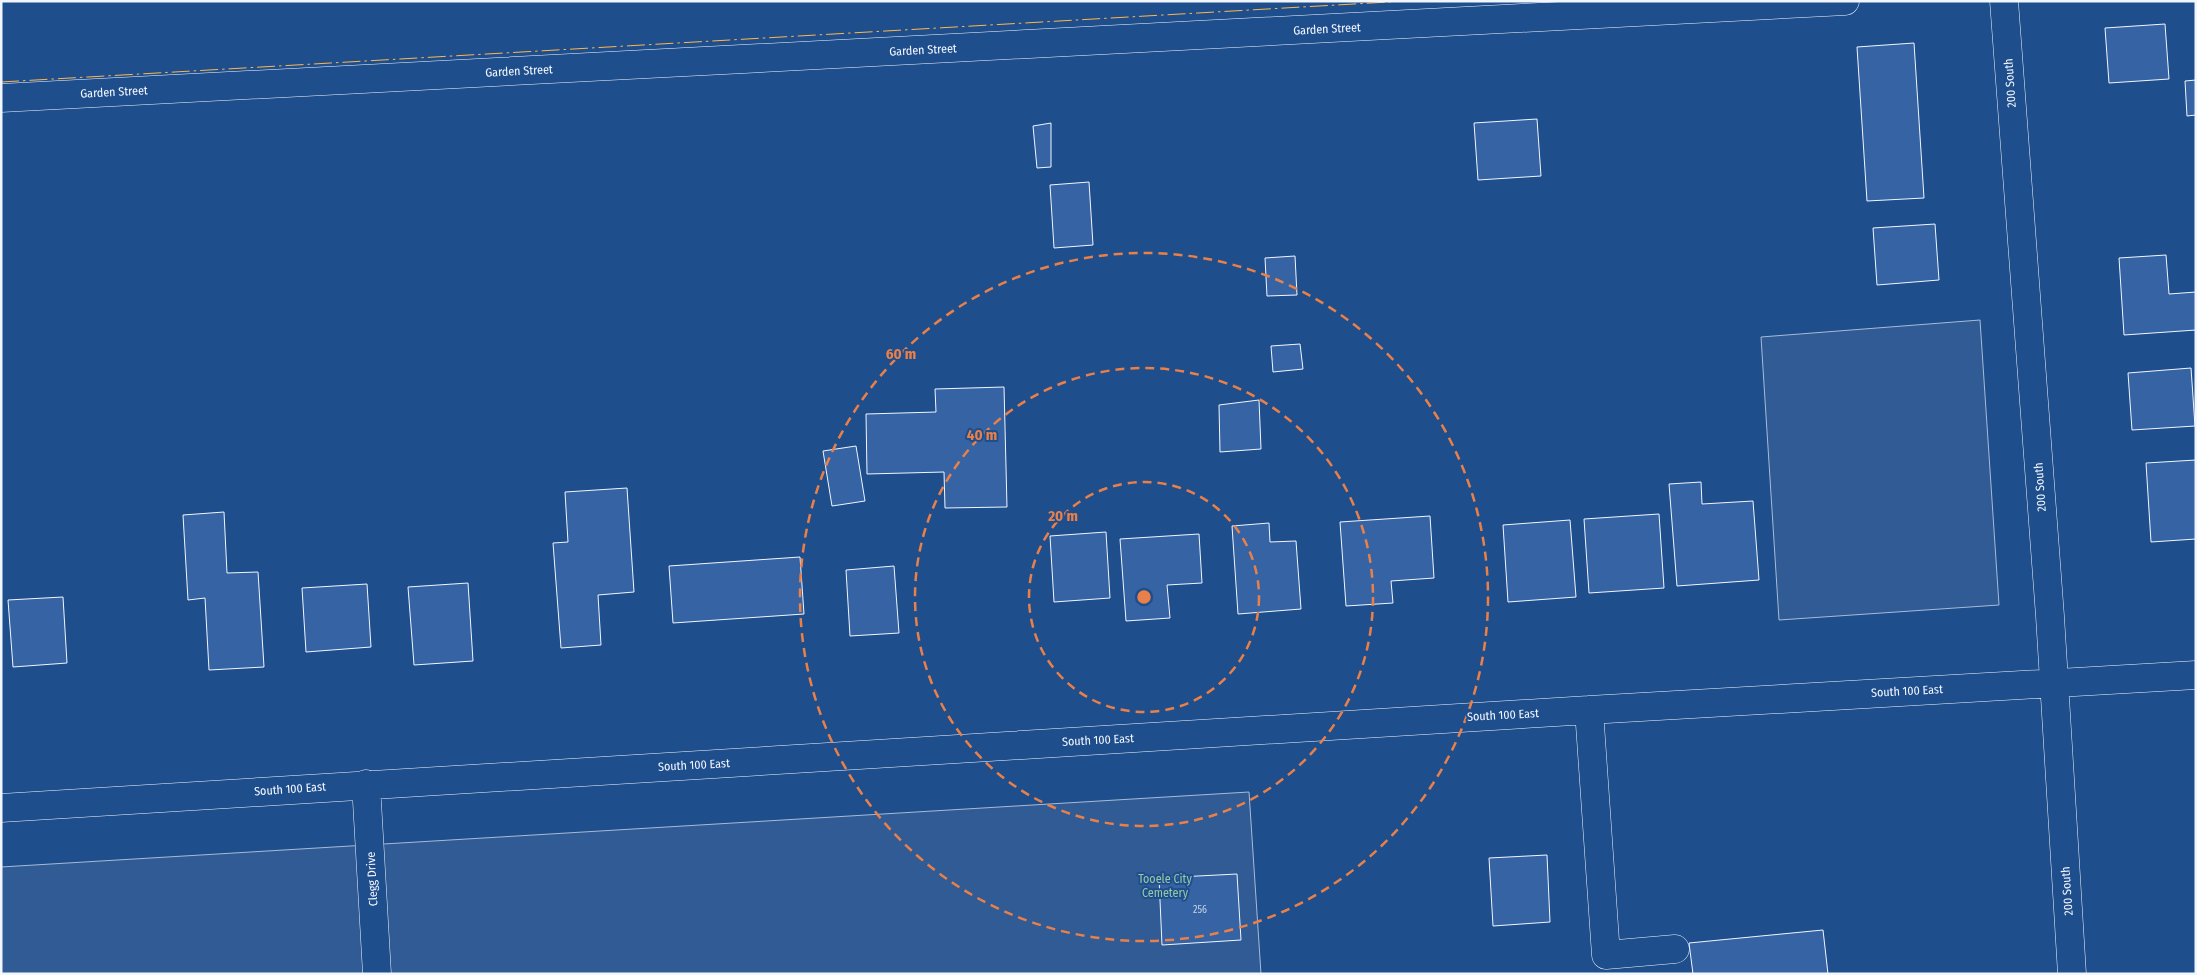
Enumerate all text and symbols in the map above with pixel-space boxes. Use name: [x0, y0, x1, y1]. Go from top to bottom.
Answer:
street label: Garden Street: [1293, 20, 1361, 38]
street label: Garden Street: [889, 41, 957, 59]
street label: 200 South: [2001, 58, 2019, 108]
street label: Garden Street: [485, 62, 553, 80]
street label: Garden Street: [80, 83, 148, 101]
text: 60 m: [886, 345, 916, 363]
text: 40 m: [967, 426, 997, 444]
street label: 200 South: [2031, 462, 2049, 512]
text: 20 m: [1047, 507, 1078, 525]
centre of rings: [1135, 588, 1153, 606]
street label: South 100 East: [1871, 682, 1943, 700]
street label: South 100 East: [1467, 706, 1539, 724]
street label: South 100 East: [1062, 731, 1134, 749]
street label: South 100 East: [658, 756, 730, 774]
street label: South 100 East: [254, 780, 326, 798]
street label: Clegg Drive: [364, 851, 380, 907]
street label: 200 South: [2058, 866, 2076, 916]
park label: Tooele City Cemetery: [1138, 872, 1192, 900]
house number: 256: [1193, 904, 1207, 916]

